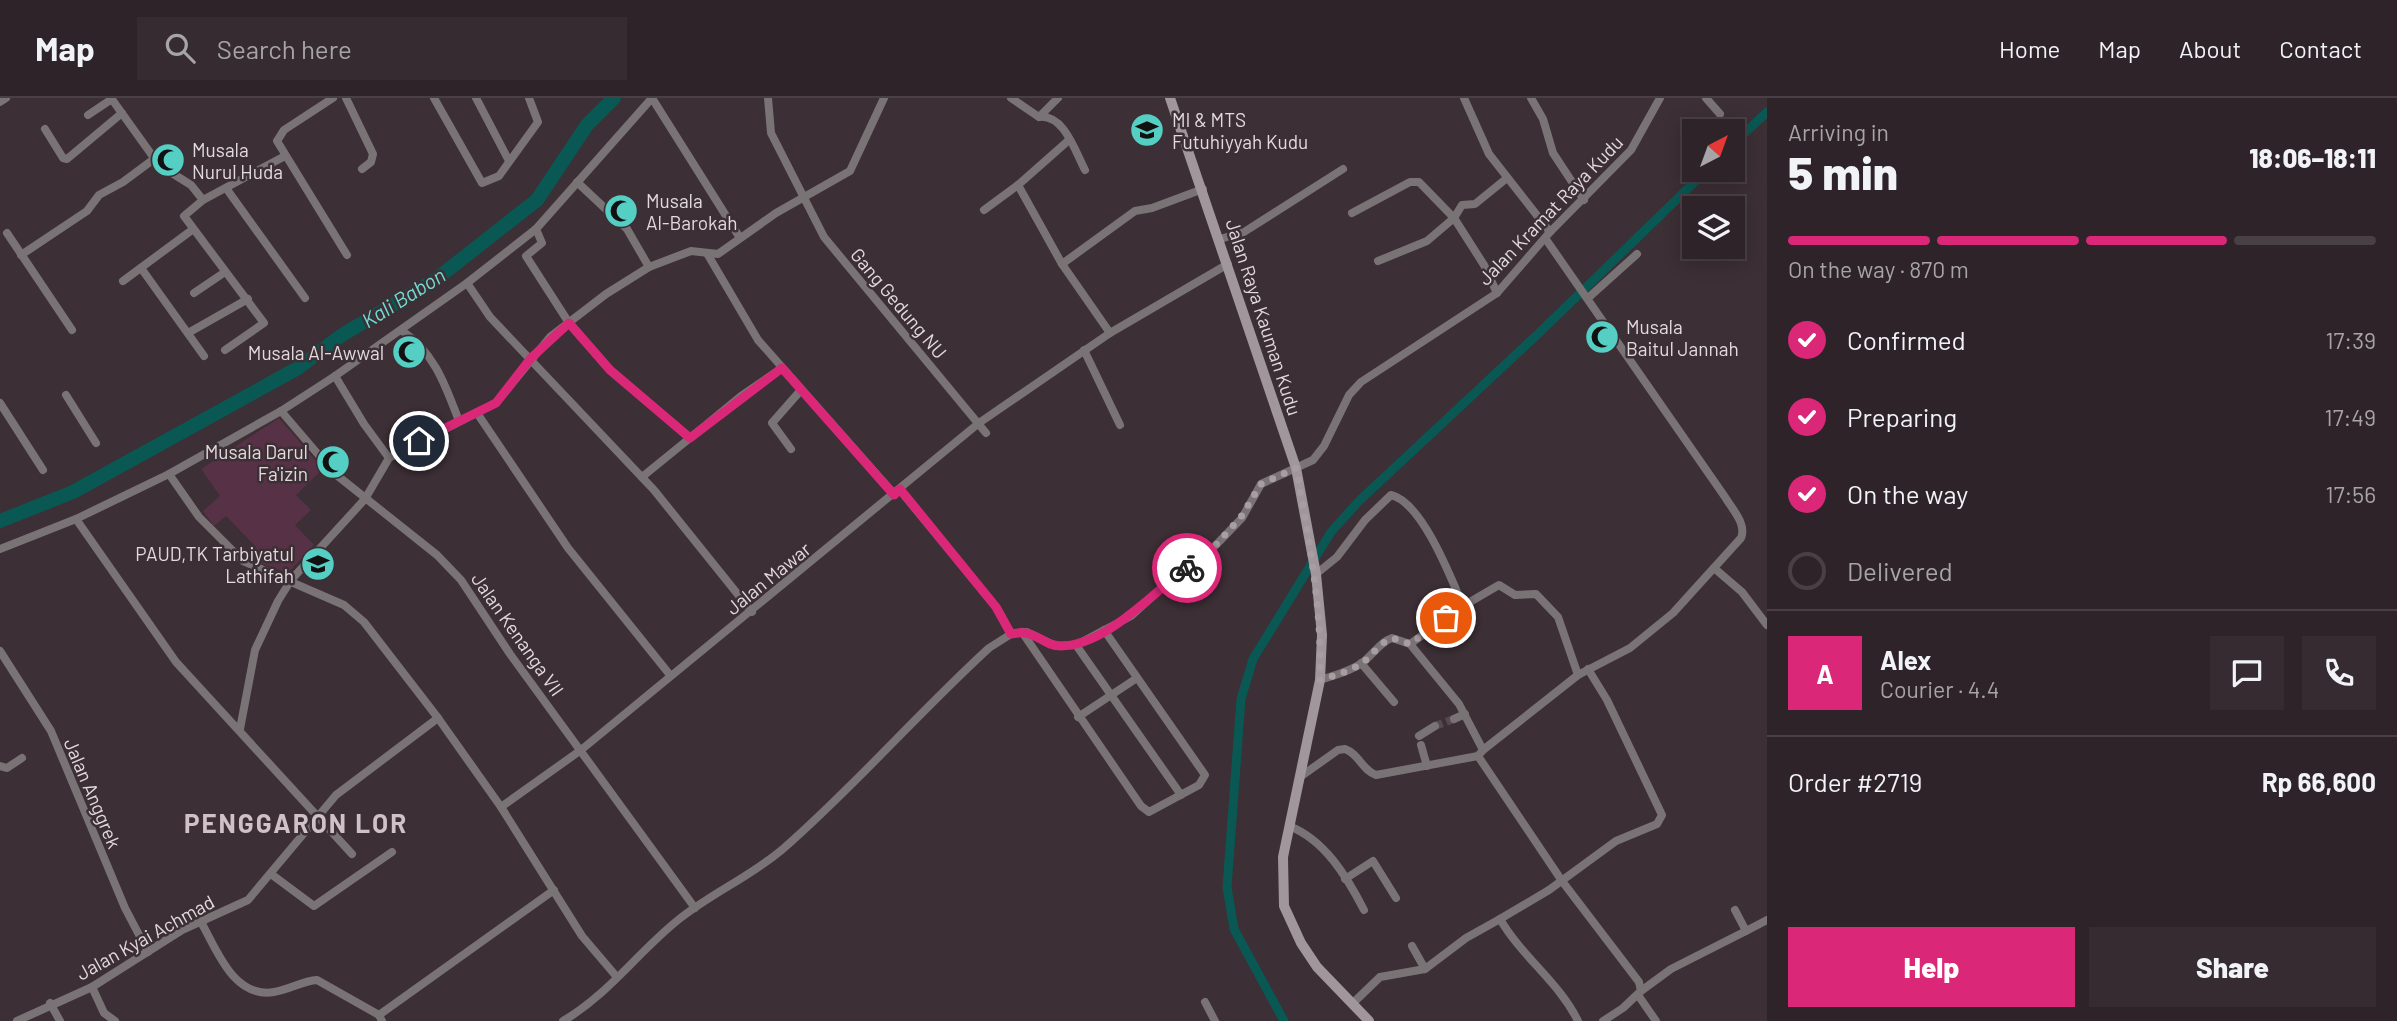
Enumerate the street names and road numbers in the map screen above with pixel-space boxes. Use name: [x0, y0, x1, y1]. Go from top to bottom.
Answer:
street label: Jalan Kramat Raya Kudu: [1473, 131, 1627, 289]
street label: Jalan Raya Kauman Kudu: [1221, 216, 1307, 418]
street label: Gang Gedung NU: [846, 243, 952, 363]
street label: Jalan Mawar: [721, 537, 815, 619]
street label: Jalan Kenanga VII: [467, 568, 569, 700]
street label: Jalan Anggrek: [59, 734, 127, 852]
street label: Jalan Kyai Achmad: [72, 890, 218, 984]

